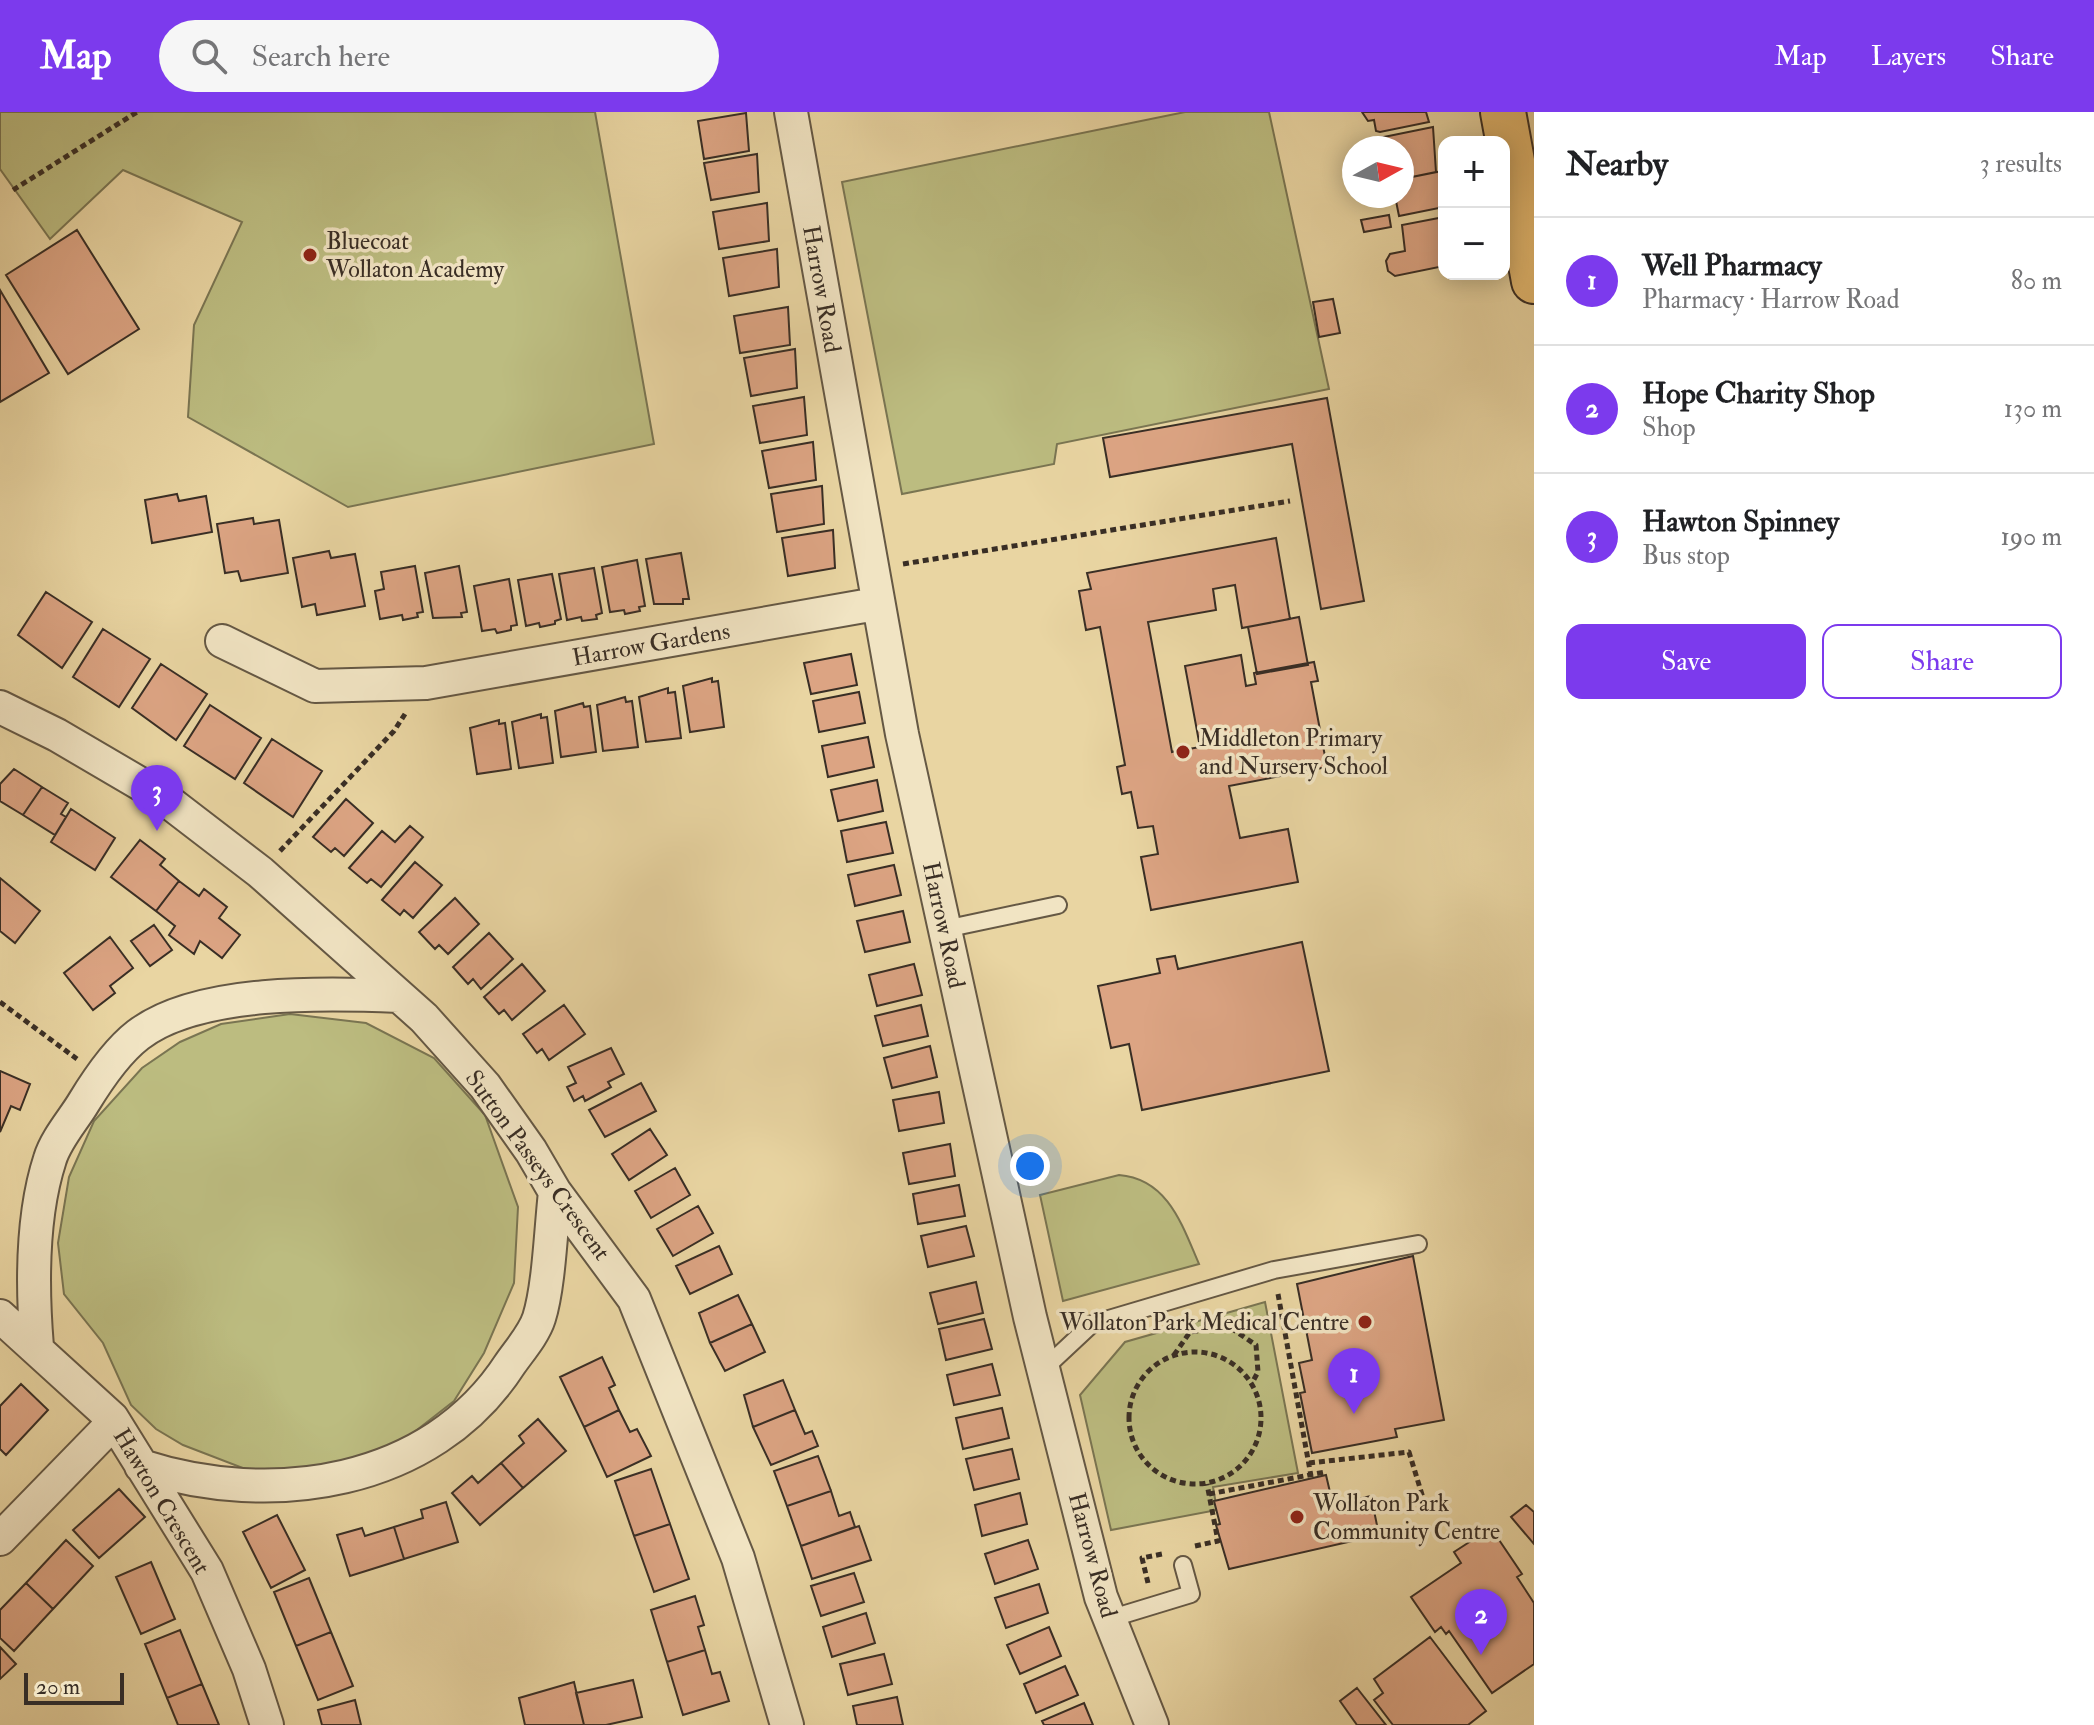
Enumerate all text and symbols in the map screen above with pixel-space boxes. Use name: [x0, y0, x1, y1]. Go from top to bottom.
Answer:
search box: [159, 20, 719, 92]
text: Map: [40, 32, 111, 80]
icon: search: [187, 34, 231, 78]
text: Search here: [251, 38, 390, 75]
text: Map: [1774, 39, 1827, 74]
text: Layers: [1871, 39, 1946, 74]
text: Share: [1990, 39, 2054, 74]
north arrow: [1342, 136, 1414, 208]
map controls: [1438, 136, 1510, 280]
button: +: [1438, 136, 1510, 208]
text: Nearby: [1566, 143, 1668, 186]
text: 3 results: [1980, 148, 2062, 180]
button: −: [1438, 208, 1510, 280]
street label: Harrow Road: [795, 223, 848, 355]
place label: Bluecoat Wollaton Academy: [325, 226, 504, 285]
marker: Bluecoat Wollaton Academy: [301, 246, 319, 264]
text: Well Pharmacy: [1642, 247, 1822, 284]
text: 1: [1587, 265, 1597, 297]
text: 80 m: [2011, 265, 2062, 297]
text: Pharmacy · Harrow Road: [1642, 284, 1900, 316]
text: Hope Charity Shop: [1642, 375, 1875, 412]
text: 2: [1585, 393, 1599, 425]
text: 130 m: [2004, 393, 2062, 425]
text: Shop: [1642, 412, 1696, 444]
text: Hawton Spinney: [1642, 503, 1839, 540]
text: 3: [1587, 521, 1597, 553]
text: 190 m: [2001, 521, 2062, 553]
text: Bus stop: [1642, 540, 1730, 572]
street label: Harrow Gardens: [570, 615, 733, 674]
button: Save: [1566, 624, 1806, 699]
button: Share: [1822, 624, 2062, 699]
place label: Middleton Primary and Nursery School: [1199, 723, 1388, 782]
marker: Middleton Primary and Nursery School: [1174, 743, 1192, 761]
pin: 3: [131, 765, 183, 831]
street label: Harrow Road: [915, 859, 972, 991]
street label: Sutton Passeys Crescent: [458, 1064, 617, 1267]
your location: [1010, 1146, 1050, 1186]
place label: Wollaton Park Medical Centre: [1058, 1307, 1349, 1338]
marker: Wollaton Park Medical Centre: [1356, 1313, 1374, 1331]
pin: 1: [1328, 1348, 1380, 1414]
street label: Hawton Crescent: [106, 1423, 217, 1580]
place label: Wollaton Park Community Centre: [1312, 1488, 1500, 1547]
street label: Harrow Road: [1061, 1489, 1124, 1622]
marker: Wollaton Park Community Centre: [1288, 1508, 1306, 1526]
pin: 2: [1455, 1589, 1507, 1655]
scale bar: [24, 1669, 124, 1705]
text: 20 m: [36, 1673, 80, 1701]

